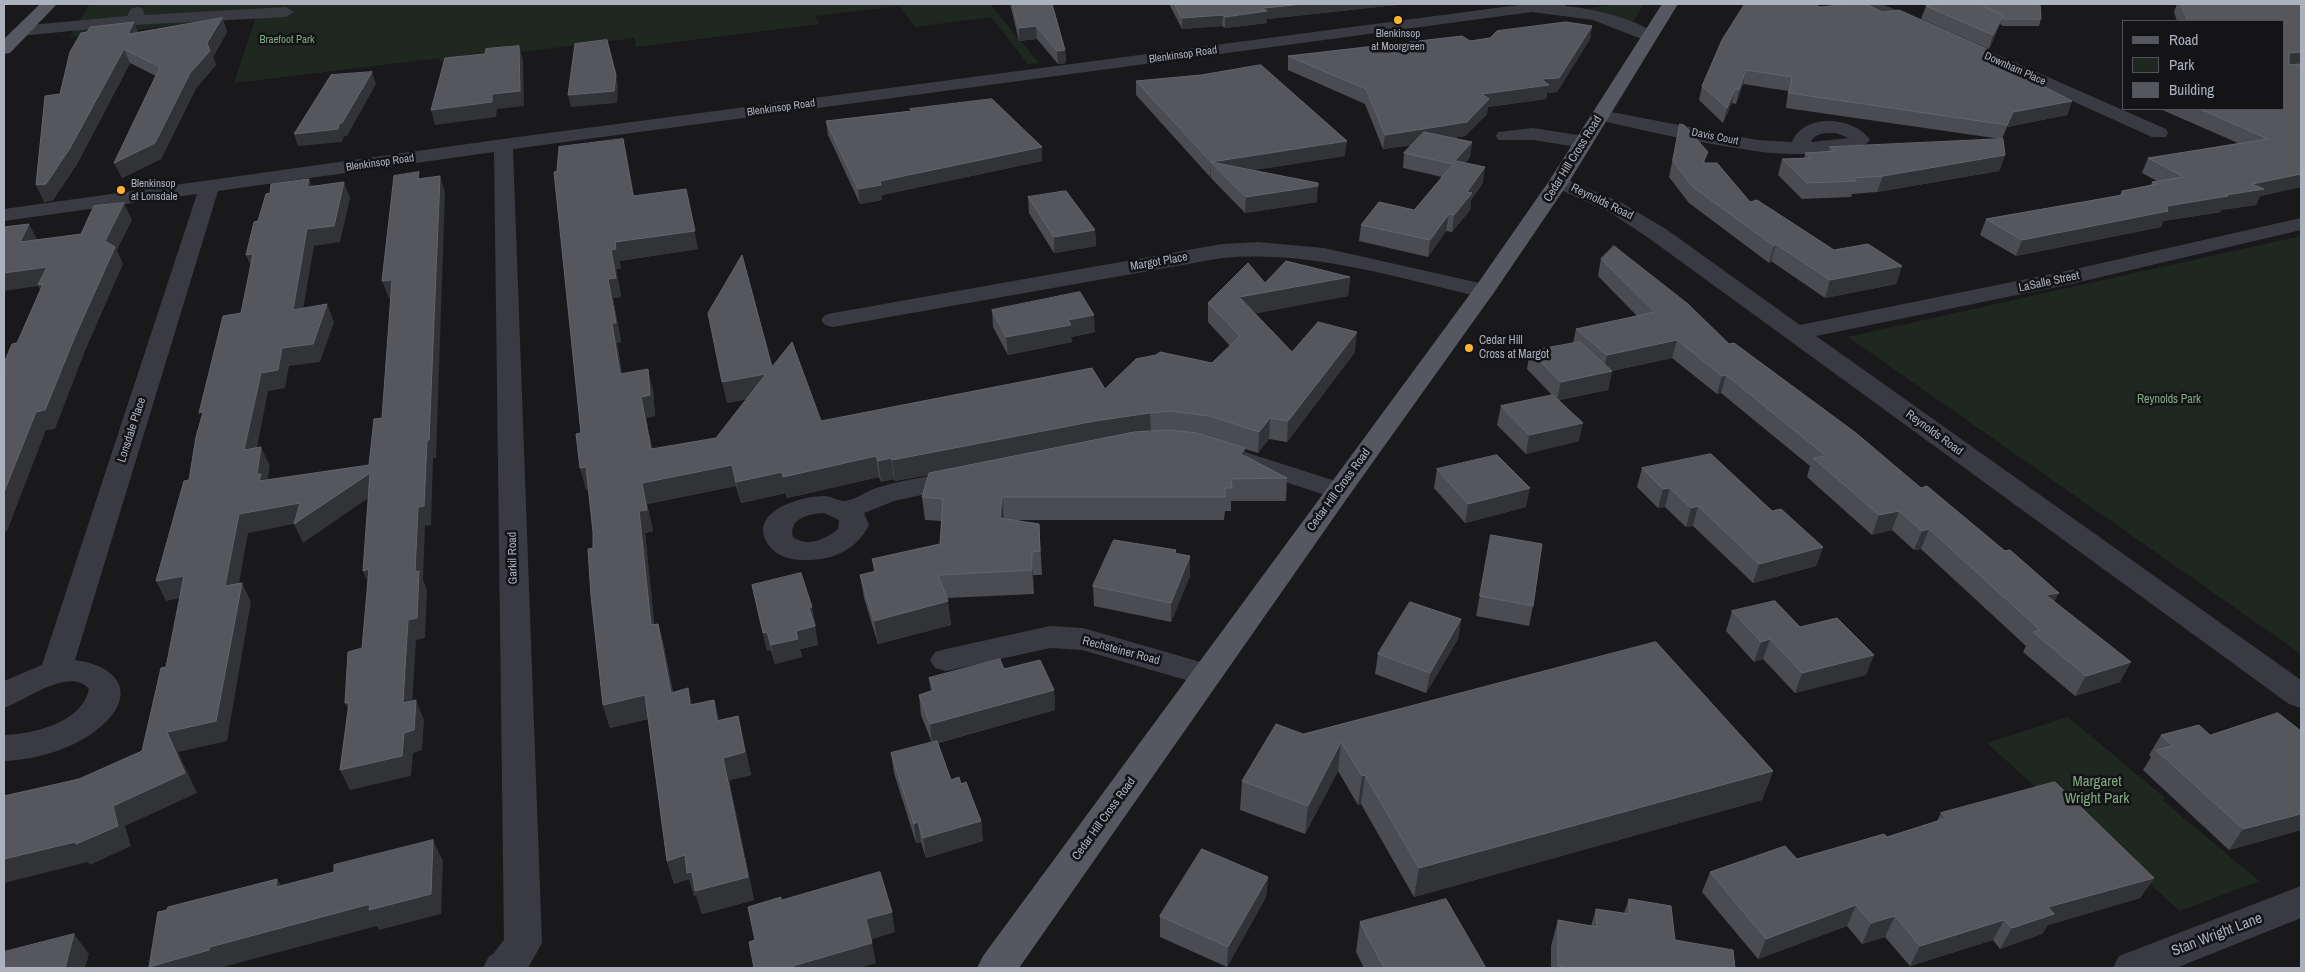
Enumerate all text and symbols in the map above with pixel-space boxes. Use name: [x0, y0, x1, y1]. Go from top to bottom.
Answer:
marker: Blenkinsop at Moorgreen: [1392, 14, 1404, 26]
legend: [2122, 20, 2285, 110]
place label: Blenkinsop at Moorgreen: [1371, 27, 1425, 53]
text: Road: [2169, 29, 2198, 50]
park label: Braefoot Park: [259, 33, 315, 47]
street label: Blenkinsop Road: [1148, 44, 1218, 66]
street label: Downham Place: [1982, 50, 2048, 88]
text: Park: [2169, 54, 2194, 75]
text: Building: [2169, 79, 2214, 100]
street label: Blenkinsop Road: [746, 97, 816, 119]
street label: Cedar Hill Cross Road: [1541, 113, 1605, 205]
street label: Davis Court: [1690, 126, 1740, 148]
street label: Blenkinsop Road: [345, 152, 415, 174]
place label: Blenkinsop at Lonsdale: [131, 177, 178, 203]
street label: Reynolds Road: [1569, 181, 1635, 223]
marker: Blenkinsop at Lonsdale: [115, 184, 127, 196]
street label: Margot Place: [1129, 250, 1189, 274]
street label: LaSalle Street: [2017, 269, 2081, 295]
place label: Cedar Hill Cross at Margot: [1479, 334, 1549, 362]
marker: Cedar Hill Cross at Margot: [1463, 342, 1475, 354]
park label: Reynolds Park: [2137, 393, 2201, 407]
street label: Lonsdale Place: [115, 396, 149, 464]
street label: Reynolds Road: [1903, 407, 1965, 459]
street label: Cedar Hill Cross Road: [1304, 446, 1374, 534]
street label: Garkil Road: [505, 532, 521, 584]
street label: Rechsteiner Road: [1081, 634, 1161, 668]
park label: Margaret Wright Park: [2065, 773, 2129, 808]
street label: Cedar Hill Cross Road: [1069, 775, 1139, 863]
street label: Stan Wright Lane: [2169, 909, 2265, 961]

